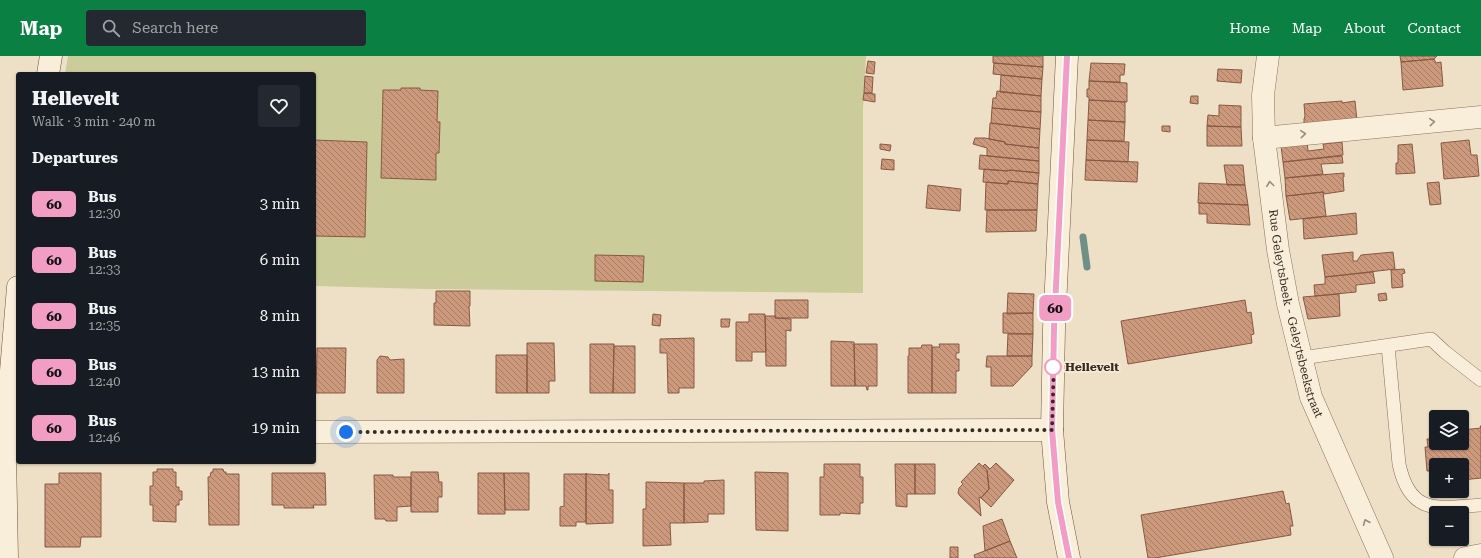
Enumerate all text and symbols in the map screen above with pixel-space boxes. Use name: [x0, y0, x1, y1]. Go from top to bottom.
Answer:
search box: [86, 10, 366, 46]
text: Map: [20, 17, 62, 40]
icon: search: [100, 17, 122, 39]
text: Search here: [132, 19, 218, 37]
text: Home: [1229, 20, 1270, 36]
text: Map: [1292, 20, 1322, 36]
text: About: [1344, 20, 1386, 36]
text: Contact: [1408, 20, 1461, 36]
button: heart: [258, 85, 300, 127]
text: Hellevelt: [32, 87, 119, 110]
text: Walk · 3 min · 240 m: [32, 114, 156, 129]
one-way arrow: [1429, 117, 1435, 126]
one-way arrow: [1300, 130, 1306, 139]
text: Departures: [32, 149, 118, 167]
one-way arrow: [1266, 181, 1275, 187]
text: Bus: [88, 188, 116, 206]
text: 3 min: [260, 195, 300, 213]
text: 60: [46, 196, 62, 212]
text: 12:30: [88, 206, 120, 221]
street label: Rue Geleytsbeek - Geleytsbeekstraat: [1266, 208, 1326, 420]
text: Bus: [88, 244, 116, 262]
text: 6 min: [260, 251, 300, 269]
text: 60: [46, 252, 62, 268]
text: 12:33: [88, 262, 120, 277]
line badge: 60: [1037, 295, 1073, 321]
text: Bus: [88, 300, 116, 318]
text: 60: [1047, 300, 1063, 316]
text: 8 min: [260, 307, 300, 325]
text: 60: [46, 308, 62, 324]
text: 12:35: [88, 318, 120, 333]
text: Bus: [88, 356, 116, 374]
marker: Hellevelt: [1044, 358, 1062, 376]
place label: Hellevelt: [1065, 360, 1119, 374]
text: 13 min: [251, 363, 300, 381]
text: 60: [46, 364, 62, 380]
text: 12:40: [88, 374, 120, 389]
map controls: [1429, 410, 1469, 546]
button: layers: [1429, 410, 1469, 450]
text: Bus: [88, 412, 116, 430]
text: 19 min: [251, 419, 300, 437]
text: 60: [46, 420, 62, 436]
your location: [336, 422, 356, 442]
text: 12:46: [88, 430, 120, 445]
button: +: [1429, 458, 1469, 498]
button: −: [1429, 506, 1469, 546]
one-way arrow: [1362, 519, 1370, 526]

